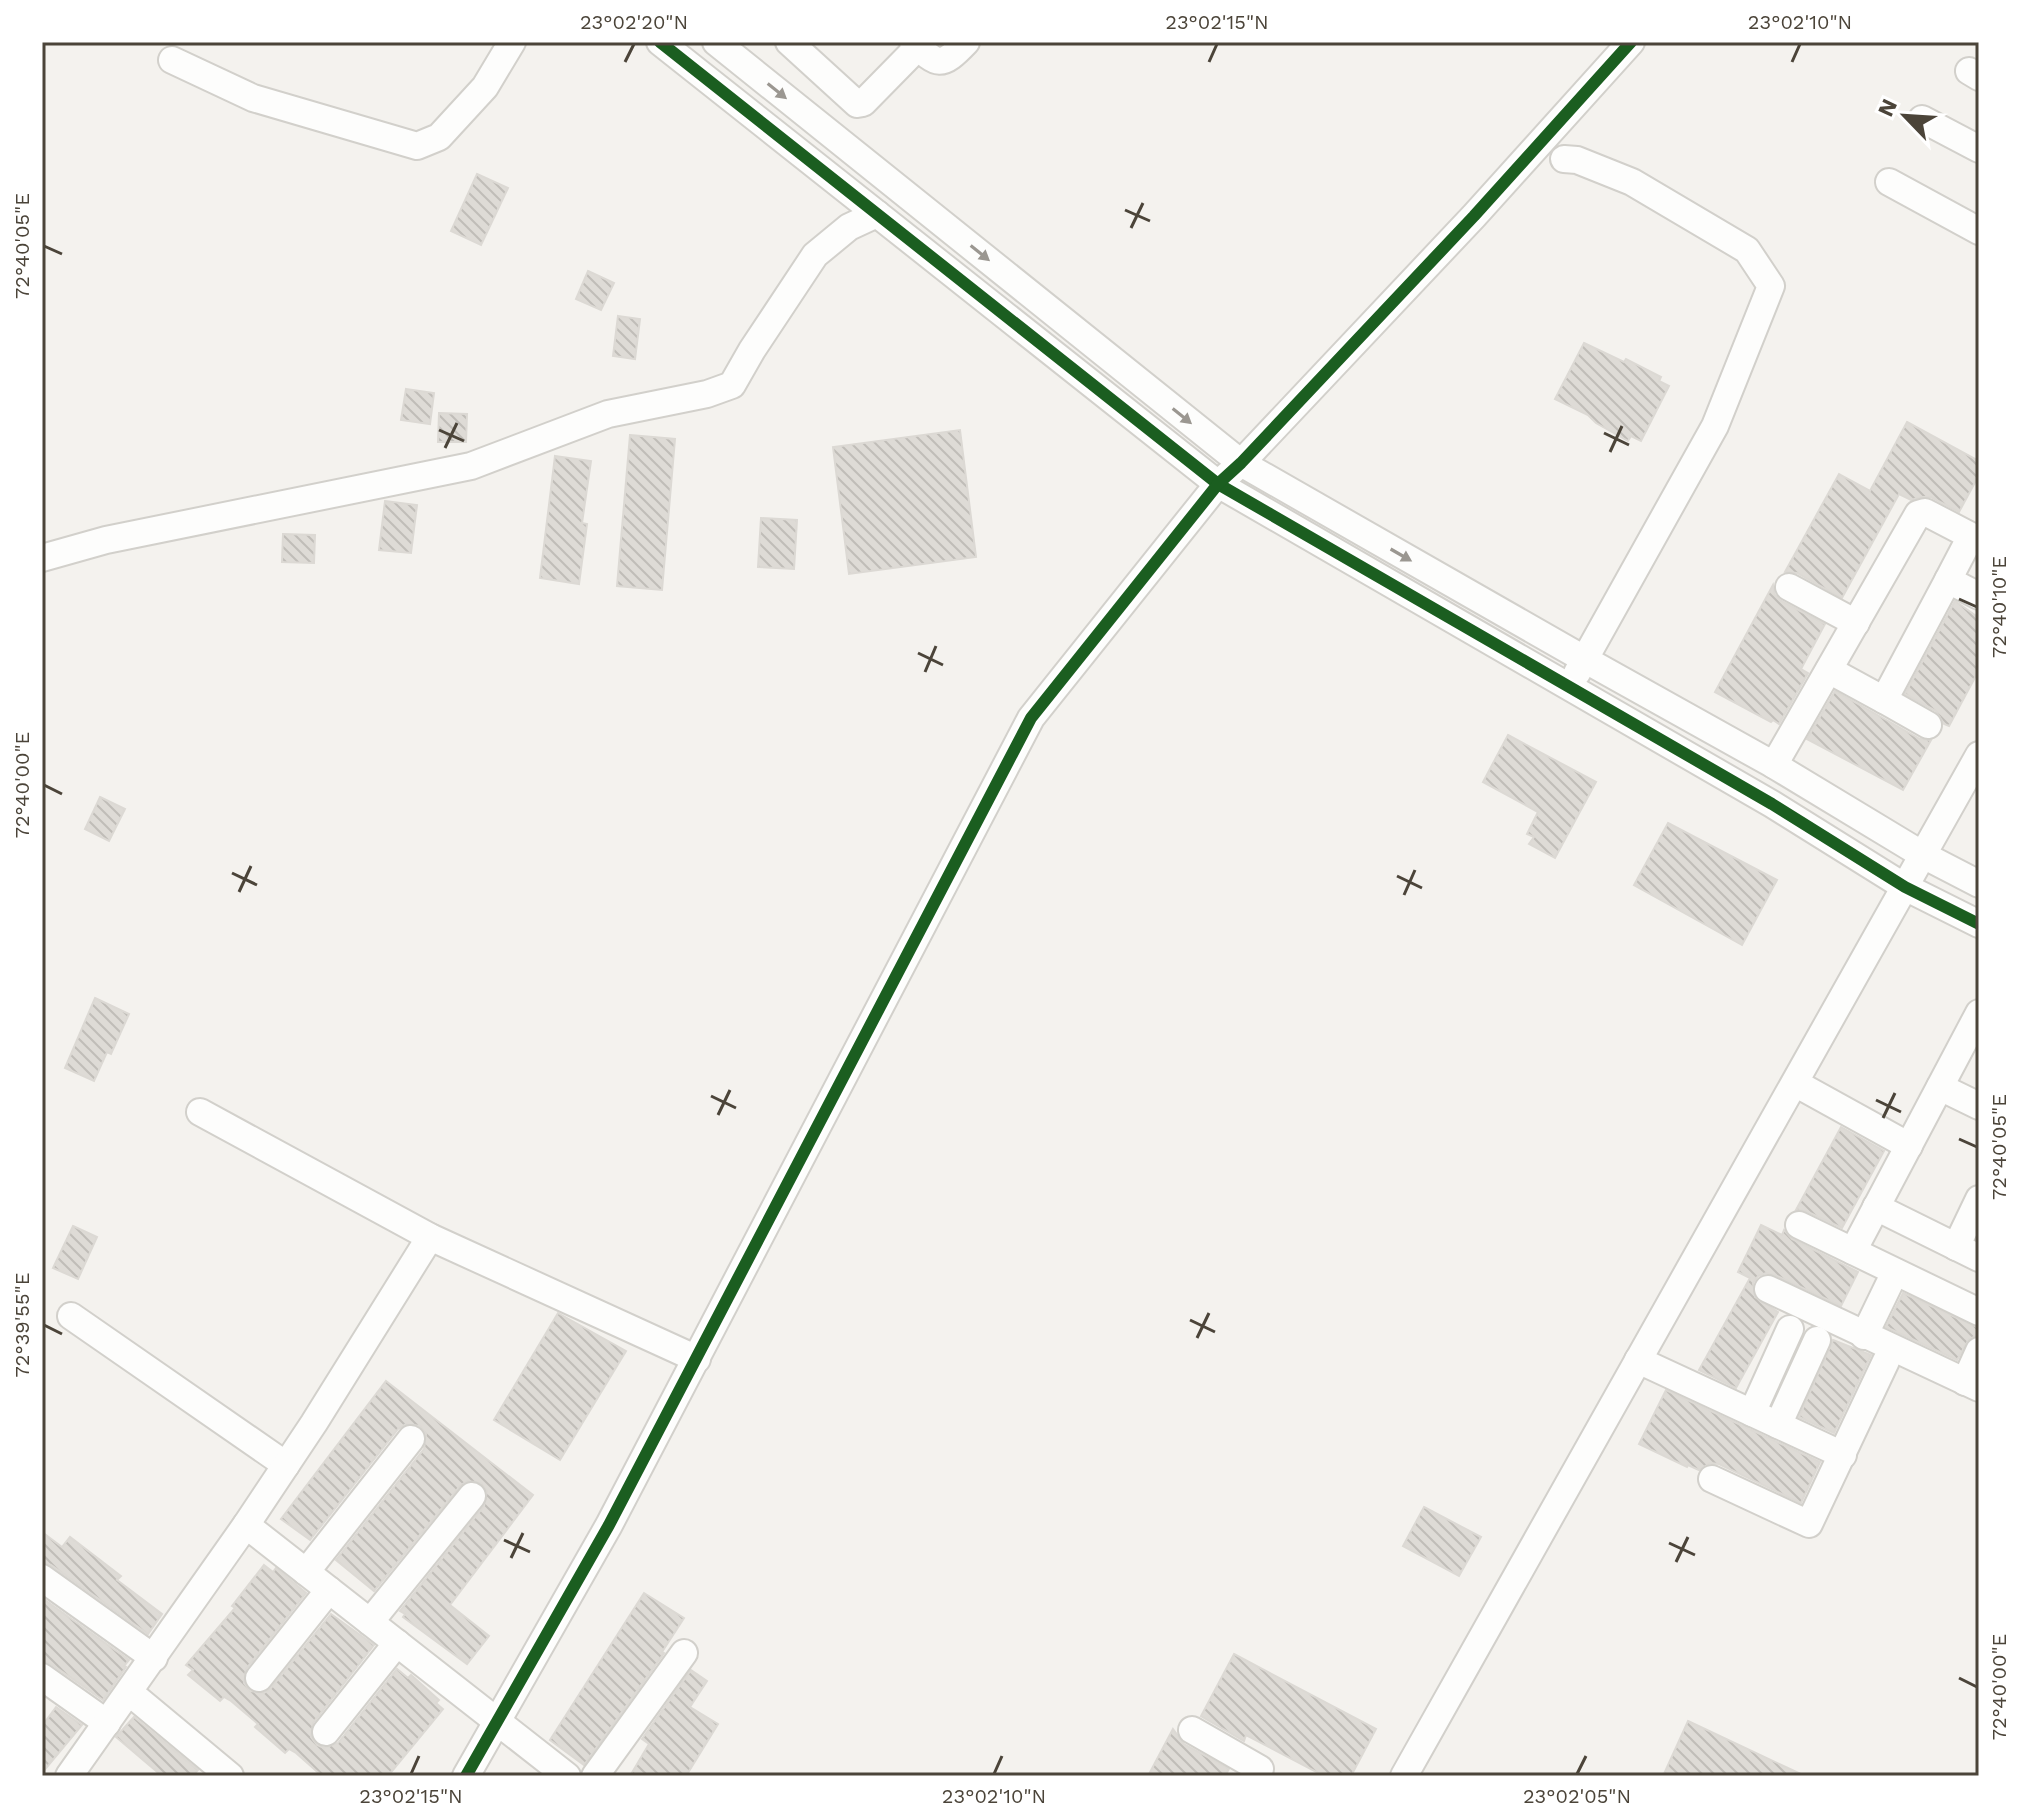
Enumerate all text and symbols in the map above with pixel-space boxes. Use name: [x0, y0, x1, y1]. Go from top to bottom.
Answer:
text: 23°02'20"N: [580, 10, 688, 34]
text: 23°02'15"N: [1165, 10, 1269, 34]
text: 23°02'10"N: [1748, 10, 1852, 34]
north arrow: [1865, 76, 1945, 156]
one-way arrow: [767, 82, 787, 99]
text: N: [1873, 95, 1902, 120]
text: 72°40'05"E: [10, 193, 34, 299]
one-way arrow: [969, 245, 990, 262]
one-way arrow: [1172, 407, 1192, 424]
one-way arrow: [1390, 548, 1413, 562]
text: 72°40'10"E: [1987, 556, 2011, 658]
text: 72°40'00"E: [10, 732, 34, 838]
text: 72°40'05"E: [1987, 1094, 2011, 1200]
text: 72°39'55"E: [10, 1273, 34, 1377]
text: 72°40'00"E: [1987, 1634, 2011, 1740]
text: 23°02'15"N: [359, 1784, 463, 1808]
text: 23°02'10"N: [942, 1784, 1046, 1808]
text: 23°02'05"N: [1523, 1784, 1631, 1808]

